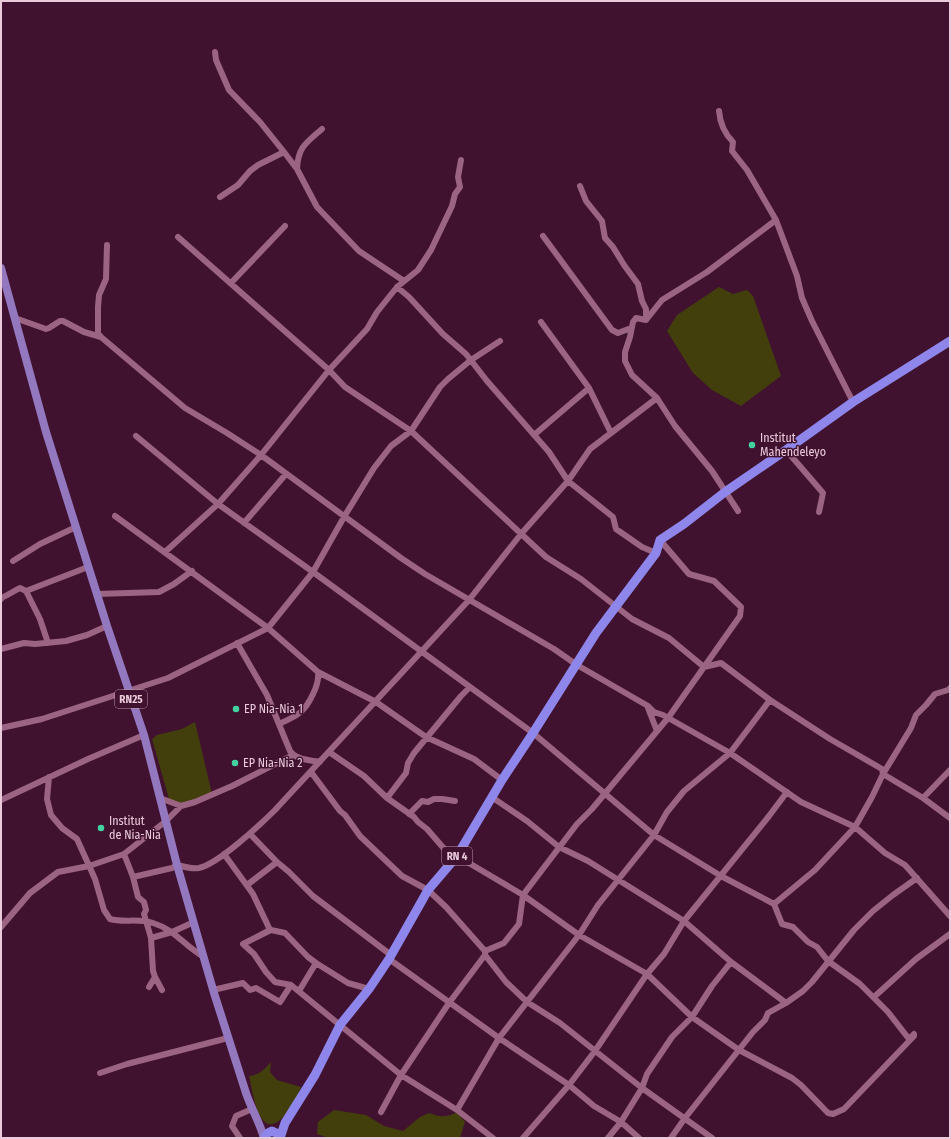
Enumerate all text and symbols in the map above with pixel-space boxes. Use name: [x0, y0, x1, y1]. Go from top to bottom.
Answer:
place label: Institut Mahendeleyo: [760, 431, 826, 459]
marker: Institut Mahendeleyo: [747, 440, 757, 450]
road number: RN25: [115, 690, 147, 708]
place label: EP Nia-Nia 1: [244, 702, 303, 716]
marker: EP Nia-Nia 1: [231, 704, 241, 714]
place label: EP Nia-Nia 2: [243, 756, 303, 770]
marker: EP Nia-Nia 2: [230, 758, 240, 768]
place label: Institut de Nia-Nia: [109, 814, 161, 842]
marker: Institut de Nia-Nia: [96, 823, 106, 833]
road number: RN 4: [442, 847, 472, 865]

